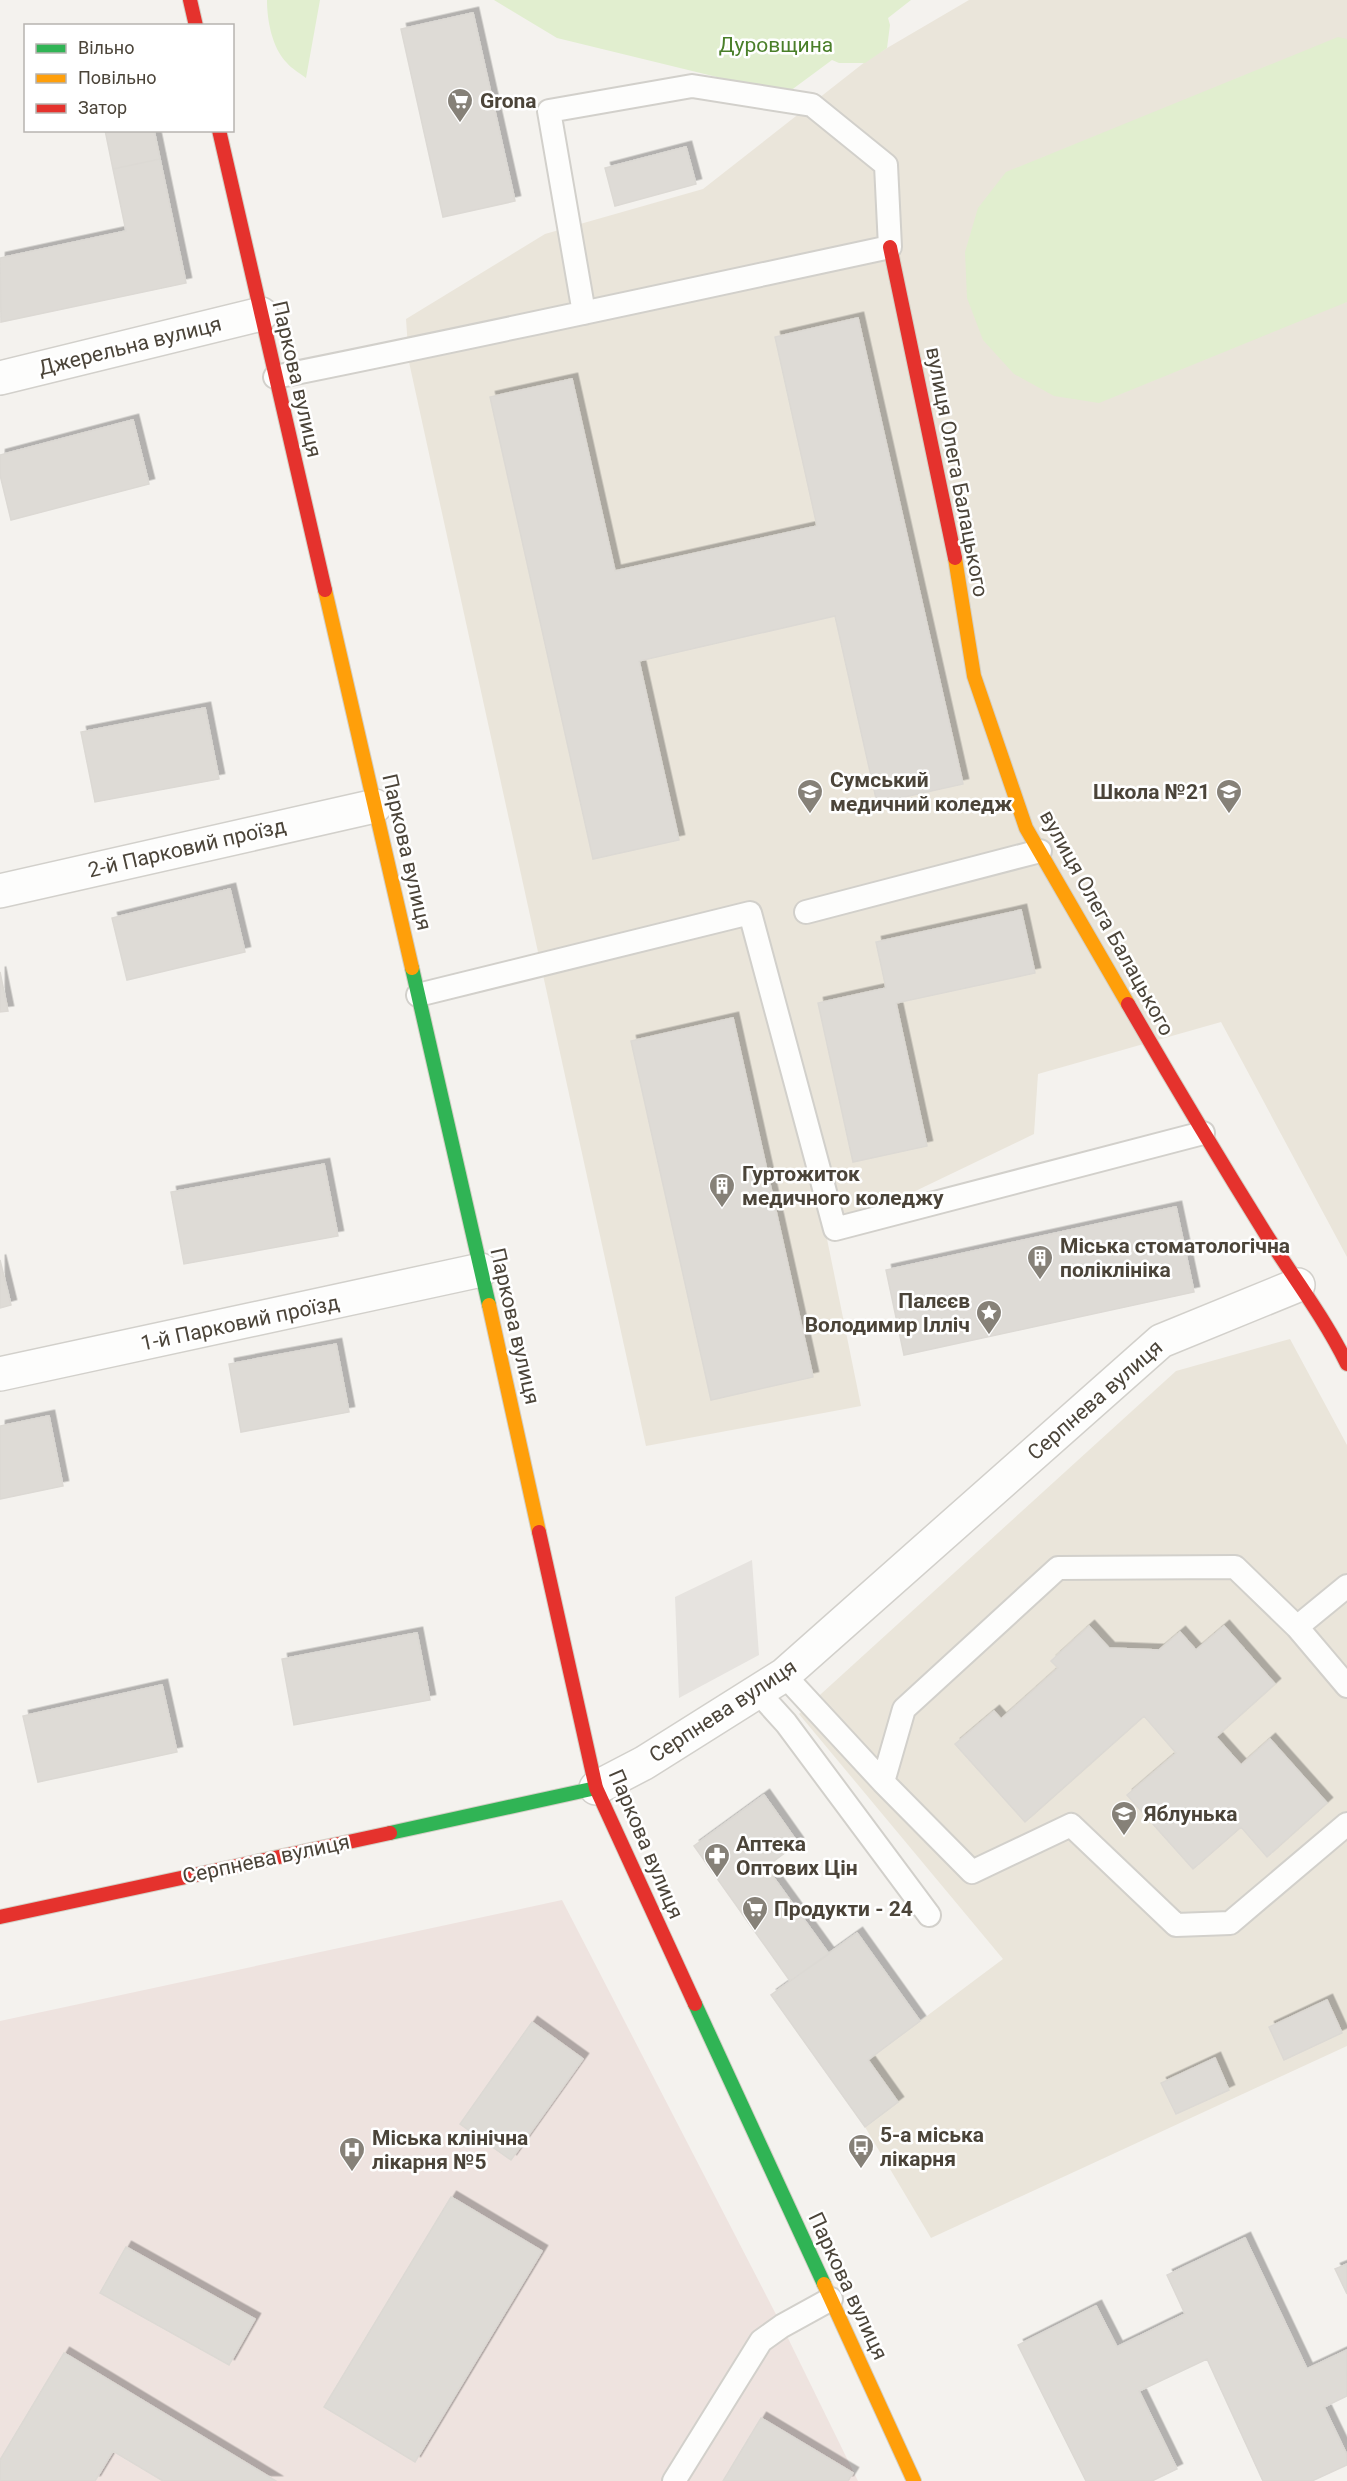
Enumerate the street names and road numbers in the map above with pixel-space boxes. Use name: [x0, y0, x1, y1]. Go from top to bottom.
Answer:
street label: Паркова вулиця: [267, 298, 327, 460]
street label: Джерельна вулиця: [36, 312, 224, 380]
street label: вулиця Олега Балацького: [921, 345, 993, 599]
street label: Паркова вулиця: [377, 771, 437, 933]
street label: вулиця Олега Балацького: [1035, 806, 1179, 1040]
street label: 2-й Парковий проїзд: [86, 814, 288, 882]
street label: Паркова вулиця: [485, 1245, 545, 1407]
street label: 1-й Парковий проїзд: [139, 1290, 342, 1356]
street label: Серпнева вулиця: [1023, 1335, 1167, 1465]
street label: Серпнева вулиця: [645, 1655, 801, 1767]
street label: Паркова вулиця: [604, 1766, 688, 1922]
street label: Серпнева вулиця: [180, 1830, 352, 1888]
street label: Паркова вулиця: [803, 2209, 893, 2363]

